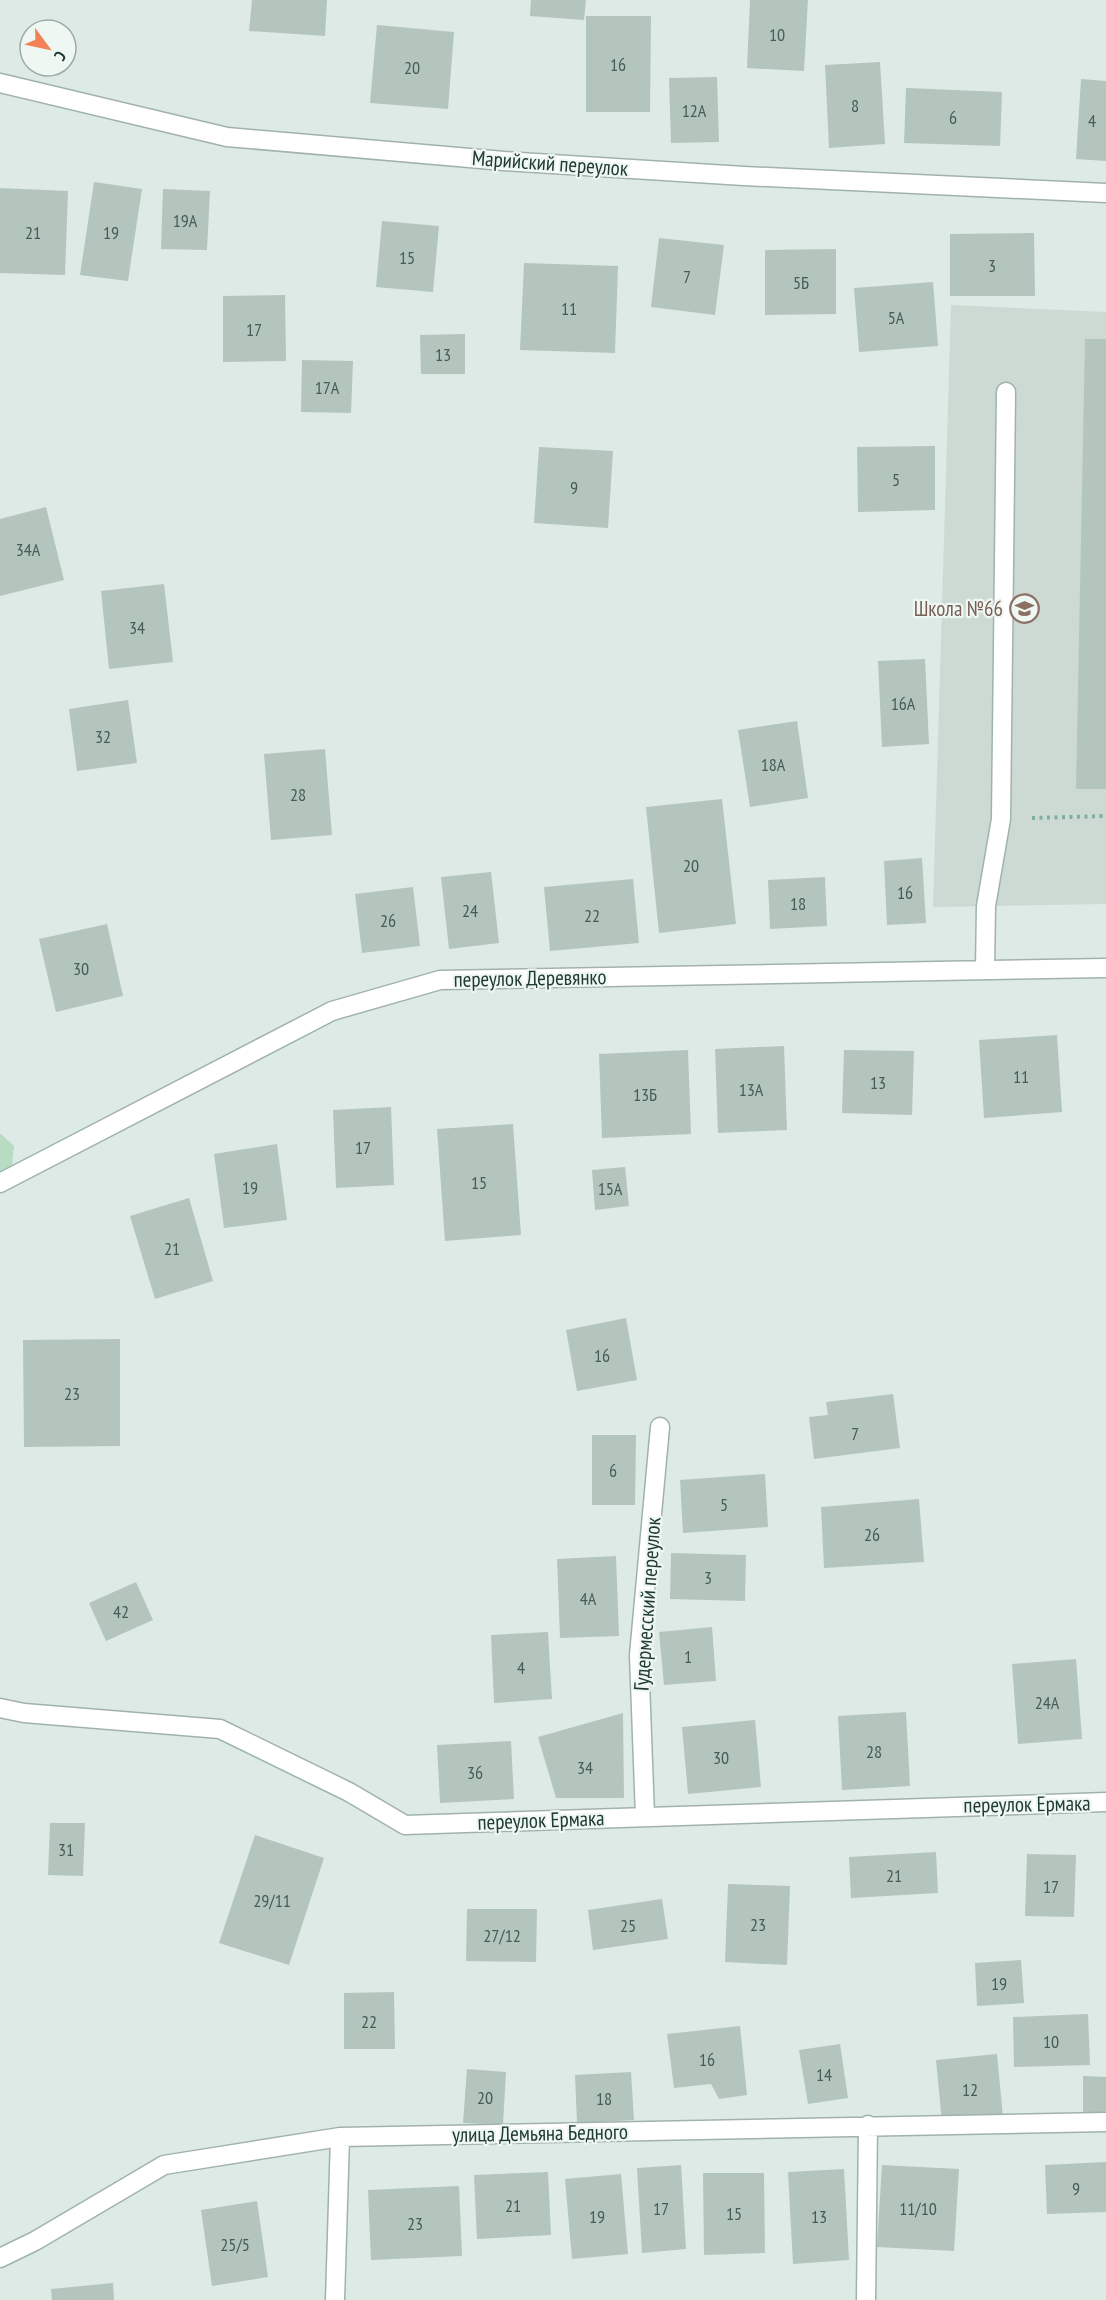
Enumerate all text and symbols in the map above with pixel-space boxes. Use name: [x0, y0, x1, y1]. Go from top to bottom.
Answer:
north arrow: [18, 18, 78, 78]
house number: 10: [769, 23, 785, 46]
text: С: [50, 48, 71, 65]
house number: 16: [610, 53, 626, 76]
house number: 20: [404, 56, 420, 79]
house number: 8: [851, 94, 859, 117]
house number: 12А: [682, 99, 707, 122]
house number: 6: [949, 106, 957, 129]
house number: 4: [1088, 109, 1096, 132]
street label: Марийский переулок: [471, 144, 629, 182]
house number: 19А: [173, 209, 198, 232]
house number: 21: [25, 221, 41, 244]
house number: 19: [103, 221, 119, 244]
house number: 15: [399, 246, 415, 269]
house number: 3: [988, 254, 996, 277]
house number: 7: [683, 265, 691, 288]
house number: 5Б: [793, 271, 809, 294]
house number: 11: [561, 297, 577, 320]
house number: 5А: [888, 306, 905, 329]
house number: 17: [246, 318, 262, 341]
house number: 13: [435, 343, 451, 366]
house number: 17А: [315, 376, 340, 399]
house number: 5: [892, 468, 900, 491]
house number: 9: [570, 476, 578, 499]
house number: 34А: [16, 538, 41, 561]
school or university icon: Школа №66: [1008, 592, 1040, 624]
place label: Школа №66: [914, 595, 1003, 622]
house number: 34: [129, 616, 145, 639]
house number: 16А: [891, 692, 916, 715]
house number: 32: [95, 725, 111, 748]
house number: 18А: [761, 753, 786, 776]
house number: 28: [290, 783, 306, 806]
house number: 20: [683, 854, 699, 877]
house number: 16: [897, 881, 913, 904]
house number: 18: [790, 892, 806, 915]
house number: 24: [462, 899, 478, 922]
house number: 22: [584, 904, 600, 927]
house number: 26: [380, 909, 396, 932]
house number: 30: [73, 957, 89, 980]
street label: переулок Деревянко: [453, 963, 607, 993]
house number: 11: [1013, 1065, 1029, 1088]
house number: 13: [870, 1071, 886, 1094]
house number: 13А: [739, 1078, 764, 1101]
house number: 13Б: [633, 1083, 657, 1106]
house number: 17: [355, 1136, 371, 1159]
house number: 15: [471, 1171, 487, 1194]
house number: 19: [242, 1176, 258, 1199]
house number: 15А: [598, 1177, 623, 1200]
house number: 21: [164, 1237, 180, 1260]
house number: 16: [594, 1344, 610, 1367]
house number: 23: [64, 1382, 80, 1405]
house number: 7: [851, 1422, 859, 1445]
house number: 6: [609, 1459, 617, 1482]
house number: 5: [720, 1493, 728, 1516]
street label: Гудермесский переулок: [627, 1516, 667, 1692]
house number: 26: [864, 1523, 880, 1546]
house number: 3: [704, 1566, 712, 1589]
house number: 4А: [580, 1587, 597, 1610]
house number: 42: [113, 1600, 129, 1623]
house number: 1: [684, 1645, 692, 1668]
house number: 4: [517, 1656, 525, 1679]
house number: 24А: [1035, 1691, 1060, 1714]
house number: 28: [866, 1740, 882, 1763]
house number: 30: [713, 1746, 729, 1769]
house number: 34: [577, 1756, 593, 1779]
house number: 36: [467, 1761, 483, 1784]
street label: переулок Ермака: [963, 1789, 1091, 1819]
street label: переулок Ермака: [477, 1804, 605, 1836]
house number: 31: [58, 1838, 74, 1861]
house number: 21: [886, 1864, 902, 1887]
house number: 17: [1043, 1875, 1059, 1898]
house number: 29/11: [253, 1889, 291, 1912]
house number: 23: [750, 1913, 766, 1936]
house number: 25: [620, 1914, 636, 1937]
house number: 27/12: [483, 1924, 521, 1947]
house number: 19: [991, 1972, 1007, 1995]
house number: 22: [361, 2010, 377, 2033]
house number: 10: [1043, 2030, 1059, 2053]
house number: 16: [699, 2048, 715, 2071]
house number: 14: [816, 2063, 832, 2086]
house number: 12: [962, 2078, 978, 2101]
house number: 20: [477, 2086, 493, 2109]
house number: 18: [596, 2087, 612, 2110]
street label: улица Демьяна Бедного: [452, 2118, 628, 2148]
house number: 9: [1072, 2177, 1080, 2200]
house number: 21: [505, 2194, 521, 2217]
house number: 17: [653, 2197, 669, 2220]
house number: 11/10: [899, 2197, 937, 2220]
house number: 15: [726, 2202, 742, 2225]
house number: 19: [589, 2205, 605, 2228]
house number: 13: [811, 2205, 827, 2228]
house number: 23: [407, 2212, 423, 2235]
house number: 25/5: [220, 2233, 250, 2256]

